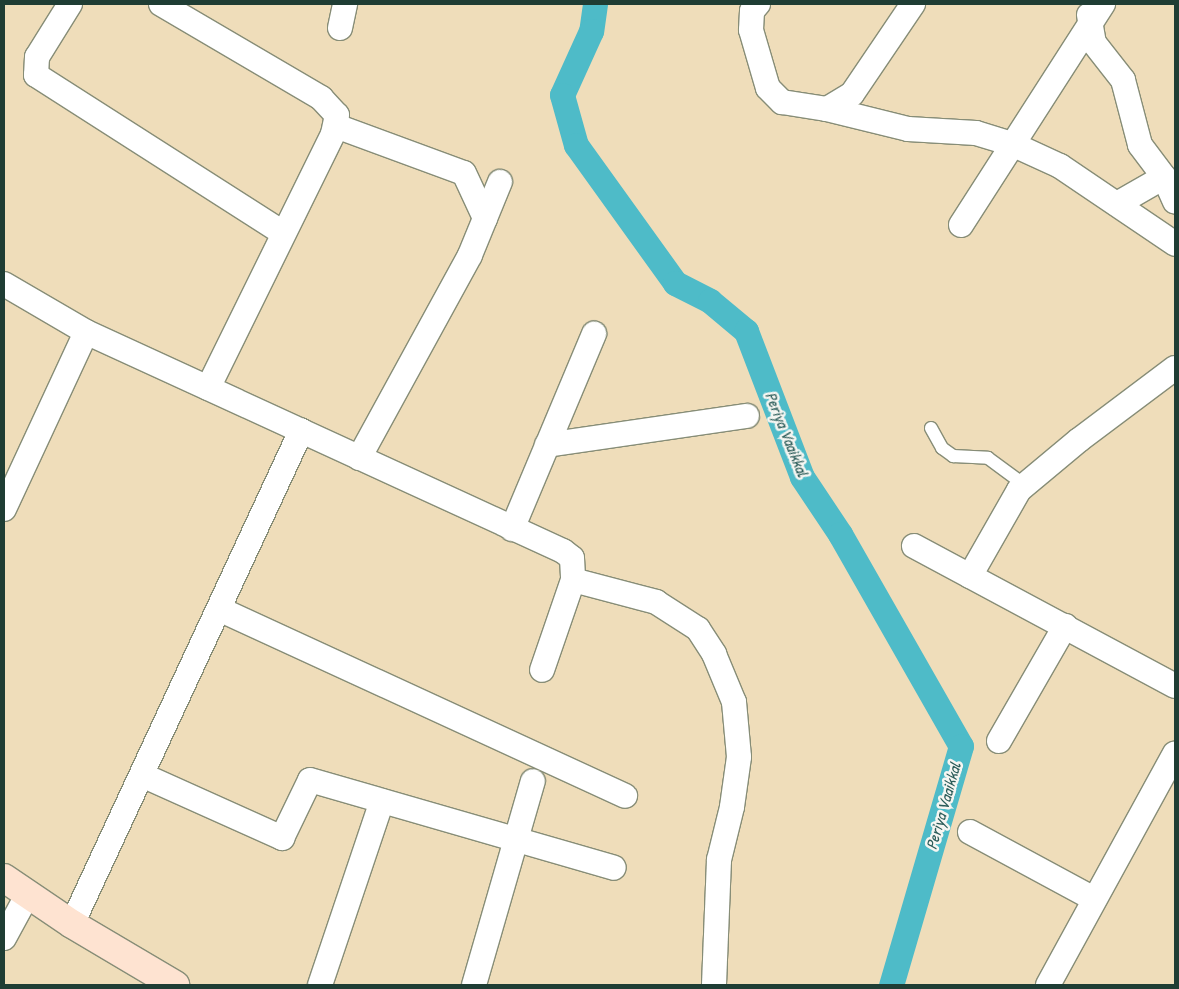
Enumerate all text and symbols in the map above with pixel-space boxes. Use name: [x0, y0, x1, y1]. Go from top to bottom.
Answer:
water label: Periya Vaaikkal: [761, 389, 813, 479]
water label: Periya Vaaikkal: [921, 760, 965, 852]

